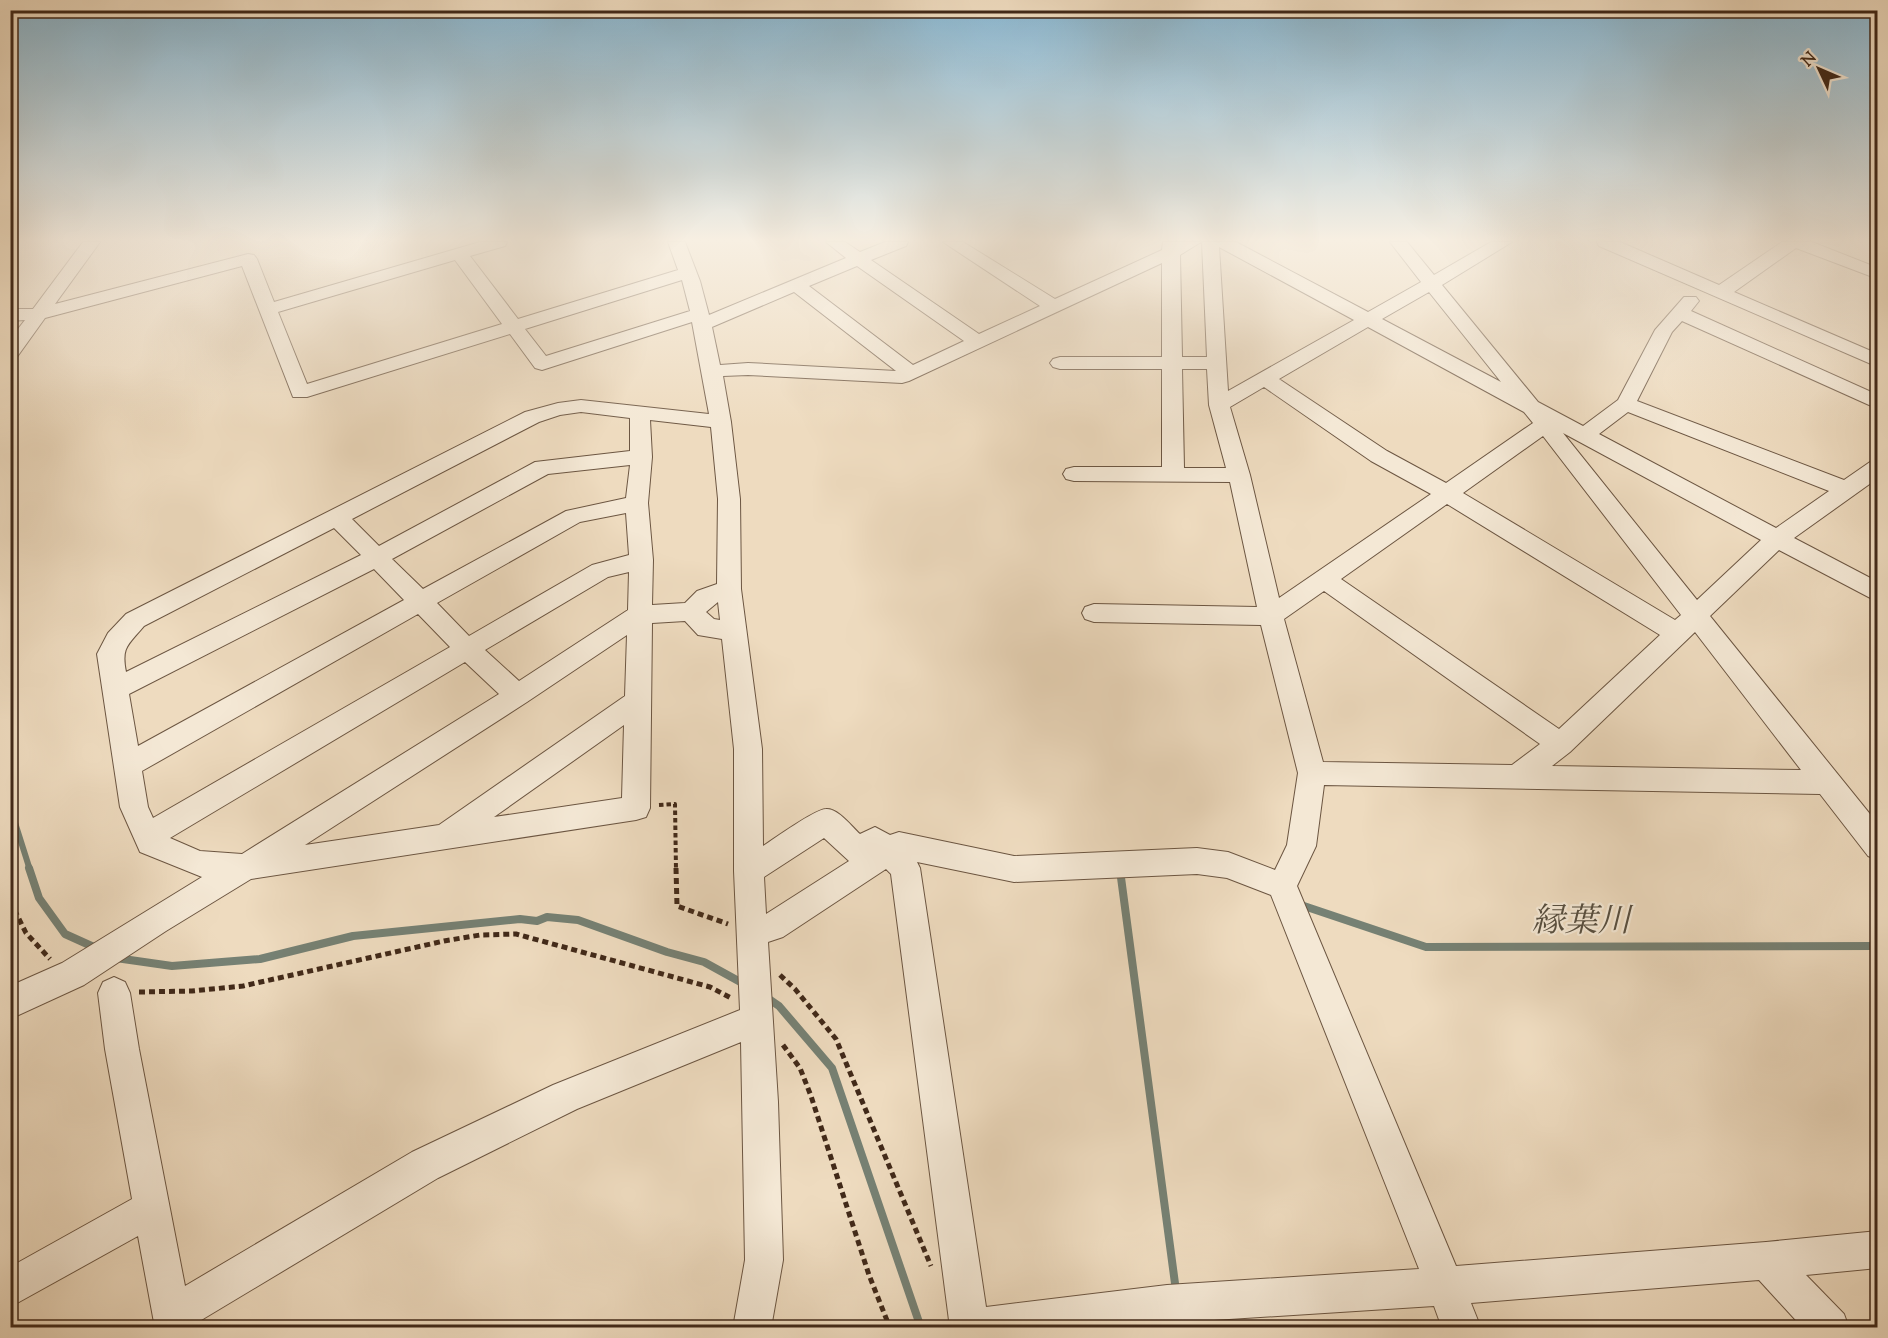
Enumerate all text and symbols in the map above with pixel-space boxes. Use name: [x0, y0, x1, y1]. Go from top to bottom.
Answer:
north arrow: [1789, 39, 1849, 99]
text: N: [1797, 48, 1823, 73]
water label: 縁葉川: [1532, 899, 1634, 947]

